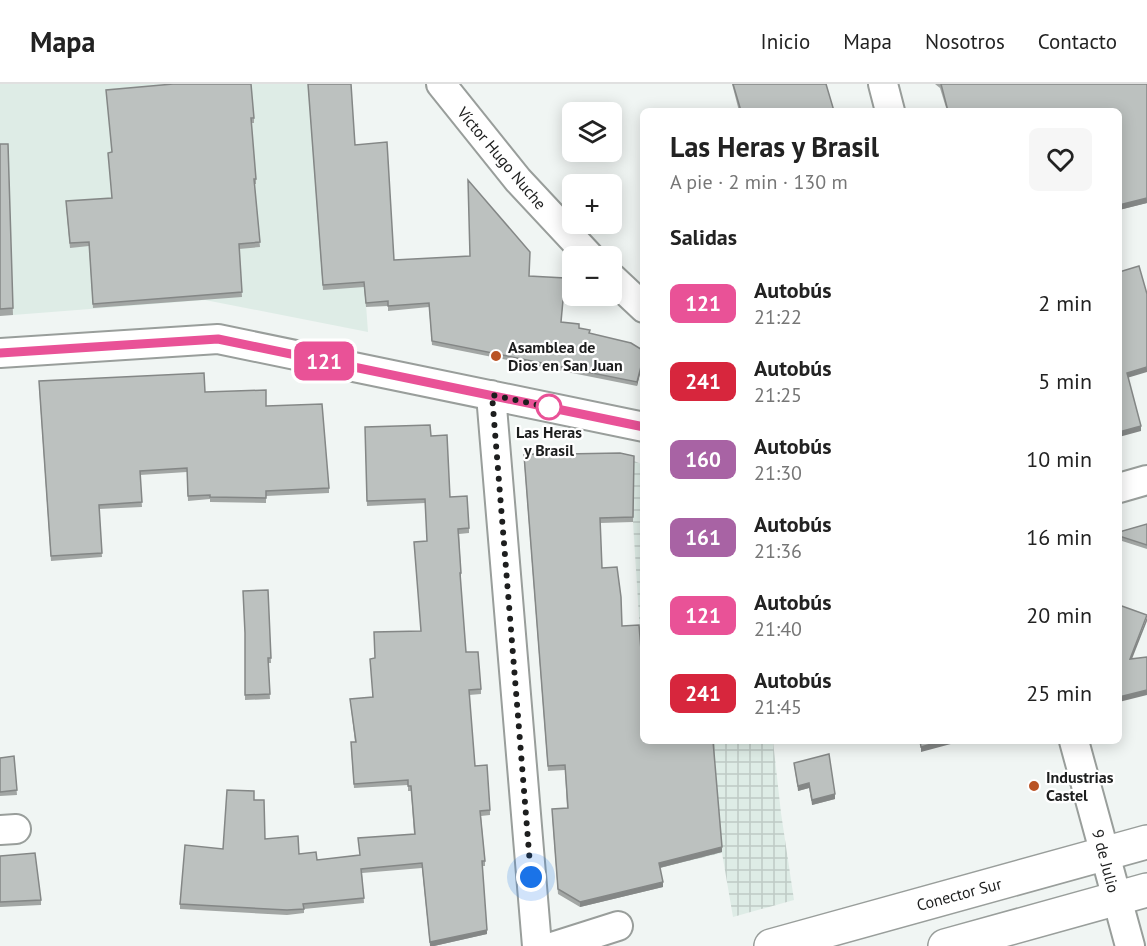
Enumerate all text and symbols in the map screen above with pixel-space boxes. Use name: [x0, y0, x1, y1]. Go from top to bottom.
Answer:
text: Mapa: [30, 23, 95, 60]
text: Inicio: [761, 28, 810, 55]
text: Mapa: [843, 28, 892, 55]
text: Nosotros: [925, 28, 1005, 55]
text: Contacto: [1038, 28, 1117, 55]
street label: Víctor Hugo Nuche: [453, 102, 551, 213]
map controls: [562, 102, 622, 306]
button: layers: [562, 102, 622, 162]
text: Las Heras y Brasil: [670, 128, 879, 165]
button: heart: [1029, 128, 1092, 191]
text: A pie · 2 min · 130 m: [670, 169, 848, 195]
button: +: [562, 174, 622, 234]
text: Salidas: [670, 223, 737, 251]
button: −: [562, 246, 622, 306]
text: Autobús: [754, 276, 831, 304]
text: 2 min: [1038, 289, 1092, 317]
text: 121: [685, 290, 721, 317]
text: 21:22: [754, 304, 802, 330]
place label: Asamblea de Dios en San Juan: [508, 337, 623, 375]
line badge: 121: [290, 342, 358, 380]
text: 121: [306, 348, 342, 375]
marker: Asamblea de Dios en San Juan: [489, 349, 503, 363]
text: Autobús: [754, 354, 831, 382]
text: 5 min: [1038, 367, 1092, 395]
text: 241: [685, 368, 721, 395]
text: 21:25: [754, 382, 802, 408]
marker: Las Heras y Brasil: [536, 394, 562, 420]
place label: Las Heras y Brasil: [516, 422, 582, 460]
text: Autobús: [754, 432, 831, 460]
text: 10 min: [1026, 445, 1092, 473]
text: 160: [685, 446, 721, 473]
text: 21:30: [754, 460, 802, 486]
text: Autobús: [754, 510, 831, 538]
text: 16 min: [1026, 523, 1092, 551]
text: 161: [685, 524, 721, 551]
text: 21:36: [754, 538, 802, 564]
text: Autobús: [754, 588, 831, 616]
text: 20 min: [1026, 601, 1092, 629]
text: 121: [685, 602, 721, 629]
text: 21:40: [754, 616, 802, 642]
text: Autobús: [754, 666, 831, 694]
text: 25 min: [1026, 679, 1092, 707]
text: 241: [685, 680, 721, 707]
text: 21:45: [754, 694, 802, 720]
place label: Industrias Castel: [1046, 767, 1114, 805]
marker: Industrias Castel: [1027, 779, 1041, 793]
street label: 9 de Julio: [1088, 827, 1124, 895]
your location: [516, 862, 546, 892]
street label: Conector Sur: [914, 873, 1004, 915]

